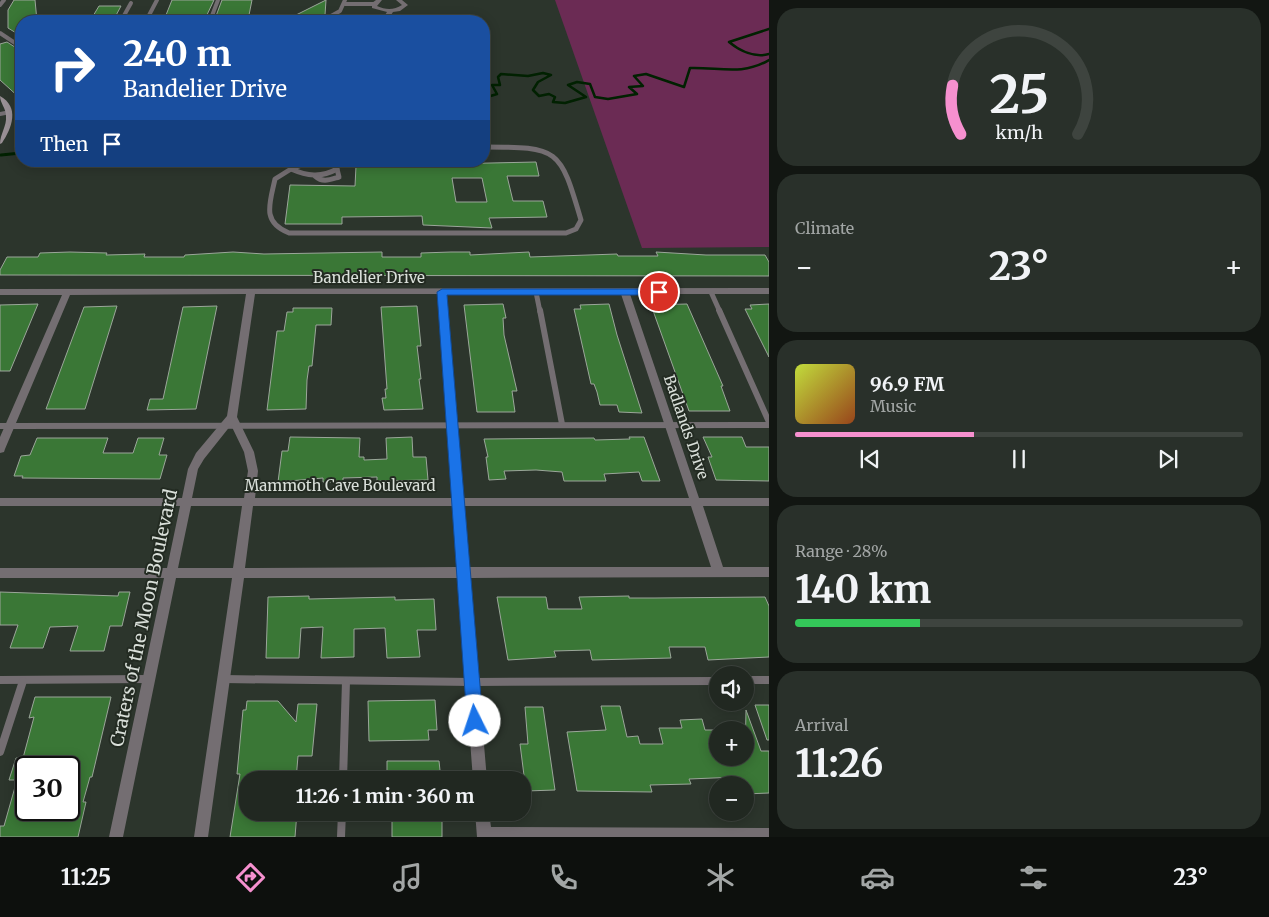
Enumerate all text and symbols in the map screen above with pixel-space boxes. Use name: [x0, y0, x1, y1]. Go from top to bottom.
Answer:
text: 240 m: [123, 32, 231, 76]
icon: right: [40, 35, 105, 100]
text: 25: [989, 62, 1049, 127]
text: Bandelier Drive: [123, 75, 287, 103]
text: km/h: [995, 121, 1043, 144]
icon: arrive: [98, 130, 126, 158]
text: Then: [40, 132, 88, 156]
text: Climate: [795, 218, 854, 238]
text: 23°: [989, 243, 1049, 290]
text: −: [795, 249, 814, 285]
text: +: [1224, 249, 1243, 285]
street label: Bandelier Drive: [313, 268, 425, 287]
pin: [638, 271, 680, 313]
icon: arrive: [645, 278, 673, 306]
street label: Badlands Drive: [660, 372, 713, 482]
text: 96.9 FM: [870, 372, 944, 396]
text: Music: [870, 396, 916, 416]
icon: previous: [856, 445, 884, 473]
icon: pause: [1005, 445, 1033, 473]
icon: next: [1154, 445, 1182, 473]
street label: Mammoth Cave Boulevard: [244, 476, 436, 495]
street label: Craters of the Moon Boulevard: [105, 487, 182, 749]
text: Range · 28%: [795, 541, 887, 561]
text: 140 km: [795, 566, 931, 613]
map controls: [709, 666, 754, 821]
button: sound: [709, 666, 754, 711]
position arrow: [448, 694, 500, 746]
text: Arrival: [795, 715, 848, 735]
button: +: [709, 721, 754, 766]
text: 11:26: [795, 740, 883, 787]
speed limit sign: 30: [15, 756, 80, 821]
button: −: [709, 776, 754, 821]
text: 11:26 · 1 min · 360 m: [296, 784, 474, 808]
icon: directions: [233, 860, 268, 895]
icon: music: [390, 860, 425, 895]
icon: phone: [546, 860, 581, 895]
icon: climate: [703, 860, 738, 895]
icon: car: [860, 860, 895, 895]
icon: filters: [1016, 860, 1051, 895]
text: 11:25: [61, 863, 111, 891]
text: 23°: [1173, 863, 1208, 891]

